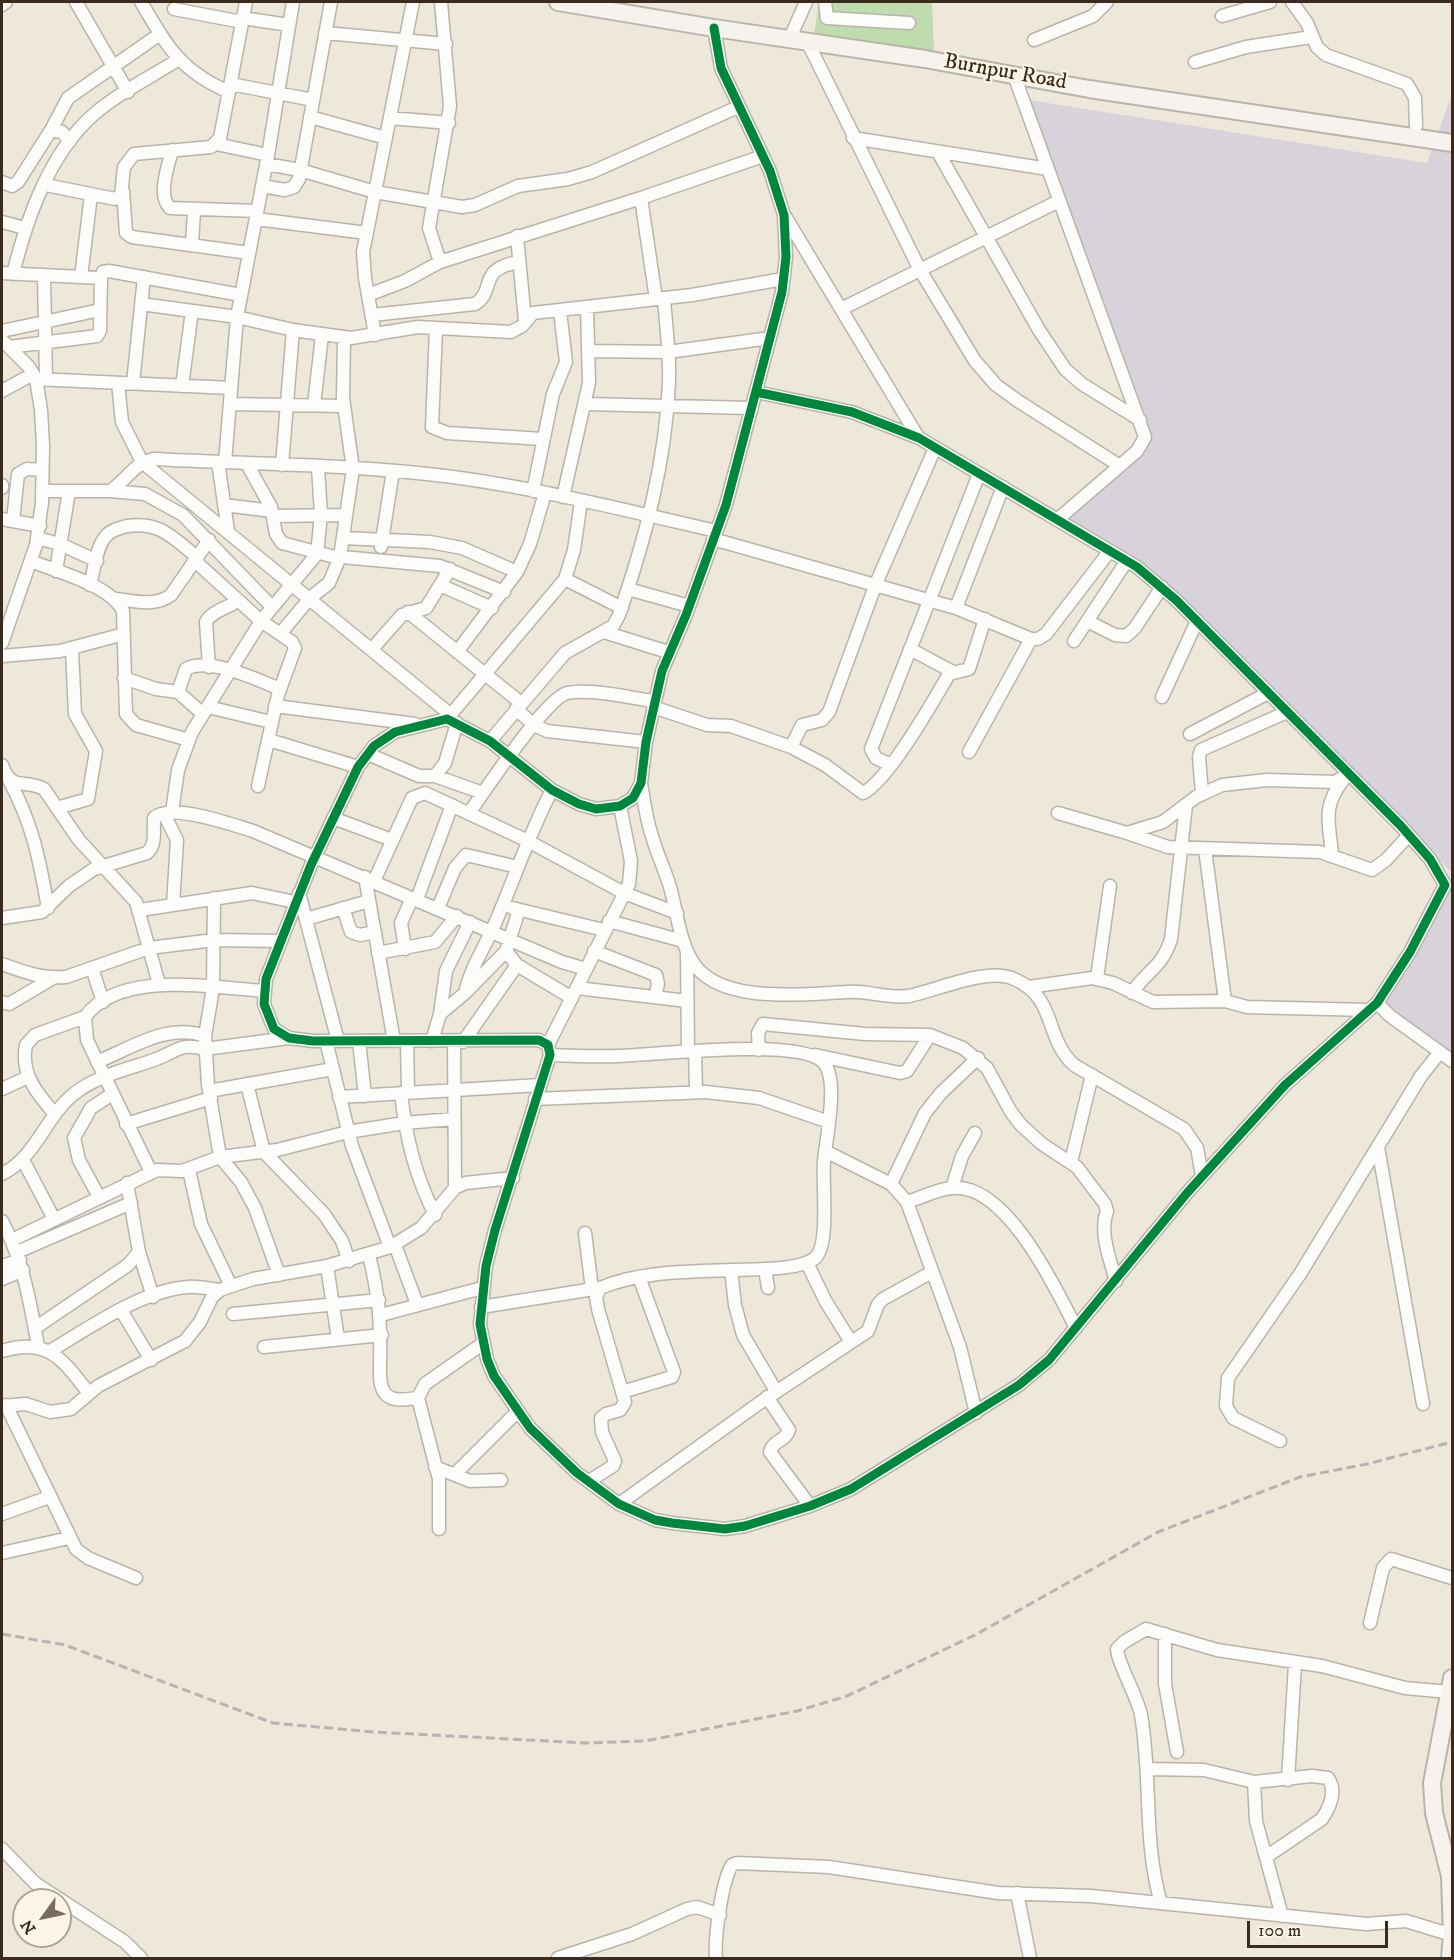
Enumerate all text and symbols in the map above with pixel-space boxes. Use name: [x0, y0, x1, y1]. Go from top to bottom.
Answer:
street label: Burnpur Road: [941, 49, 1069, 97]
north arrow: [12, 1888, 72, 1948]
scale bar: [1250, 1909, 1391, 1947]
text: N: [17, 1916, 41, 1938]
text: 100 m: [1258, 1920, 1301, 1942]

